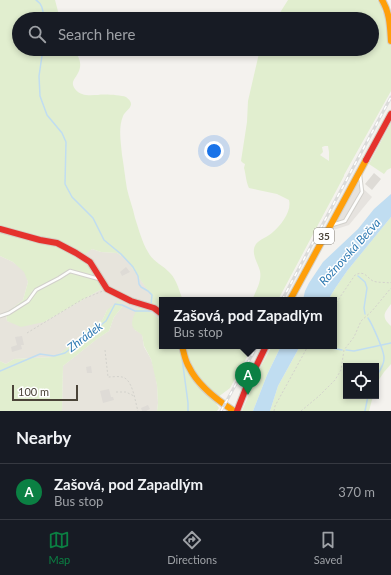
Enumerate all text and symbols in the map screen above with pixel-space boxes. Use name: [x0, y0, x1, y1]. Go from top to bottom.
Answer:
search box: [12, 12, 379, 56]
icon: search: [26, 23, 48, 45]
text: Search here: [58, 25, 135, 43]
your location: [204, 141, 224, 161]
water label: Rožnovská Bečva: [316, 215, 384, 288]
road number: 35: [314, 228, 334, 244]
popup: [159, 297, 337, 349]
text: Zašová, pod Zapadlým: [174, 306, 322, 324]
water label: Zhrádek: [63, 318, 106, 355]
text: Bus stop: [174, 324, 223, 340]
pin: A: [235, 362, 261, 395]
map controls: [343, 363, 379, 399]
button: locate: [343, 363, 379, 399]
scale bar: [12, 383, 78, 402]
text: 100 m: [18, 385, 49, 398]
text: Nearby: [16, 427, 71, 448]
text: Zašová, pod Zapadlým: [54, 475, 203, 493]
text: A: [24, 484, 34, 500]
text: 370 m: [338, 484, 375, 500]
text: Bus stop: [54, 493, 103, 509]
tab: Map: [48, 529, 70, 566]
tab: Directions: [167, 529, 217, 566]
tab: Saved: [314, 529, 343, 566]

